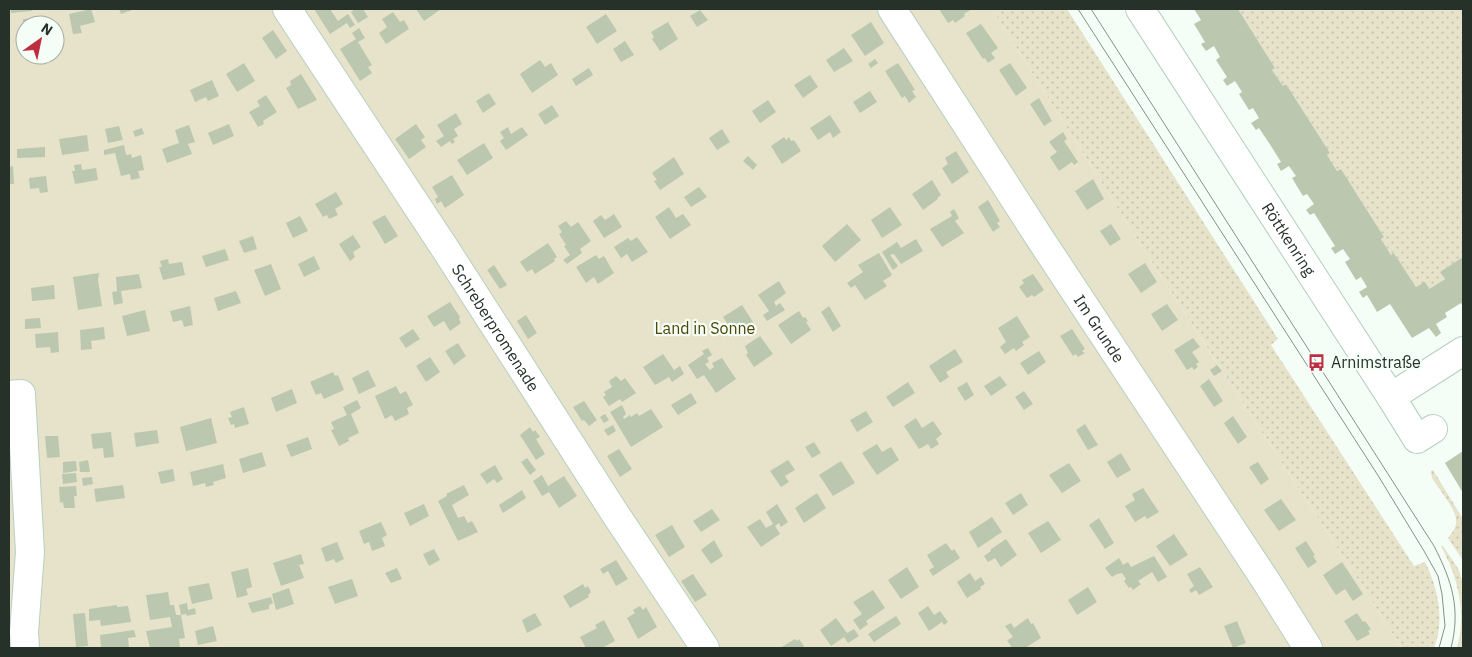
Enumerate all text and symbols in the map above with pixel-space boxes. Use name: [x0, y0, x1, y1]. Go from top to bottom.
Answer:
north arrow: [15, 15, 65, 65]
text: N: [38, 19, 56, 39]
street label: Röttkenring: [1258, 199, 1320, 280]
street label: Schreberpromenade: [448, 260, 544, 395]
street label: Im Grunde: [1070, 291, 1129, 367]
park label: Land in Sonne: [655, 318, 756, 338]
bus stop icon: Arnimstraße: [1307, 352, 1327, 372]
place label: Arnimstraße: [1331, 352, 1421, 372]

